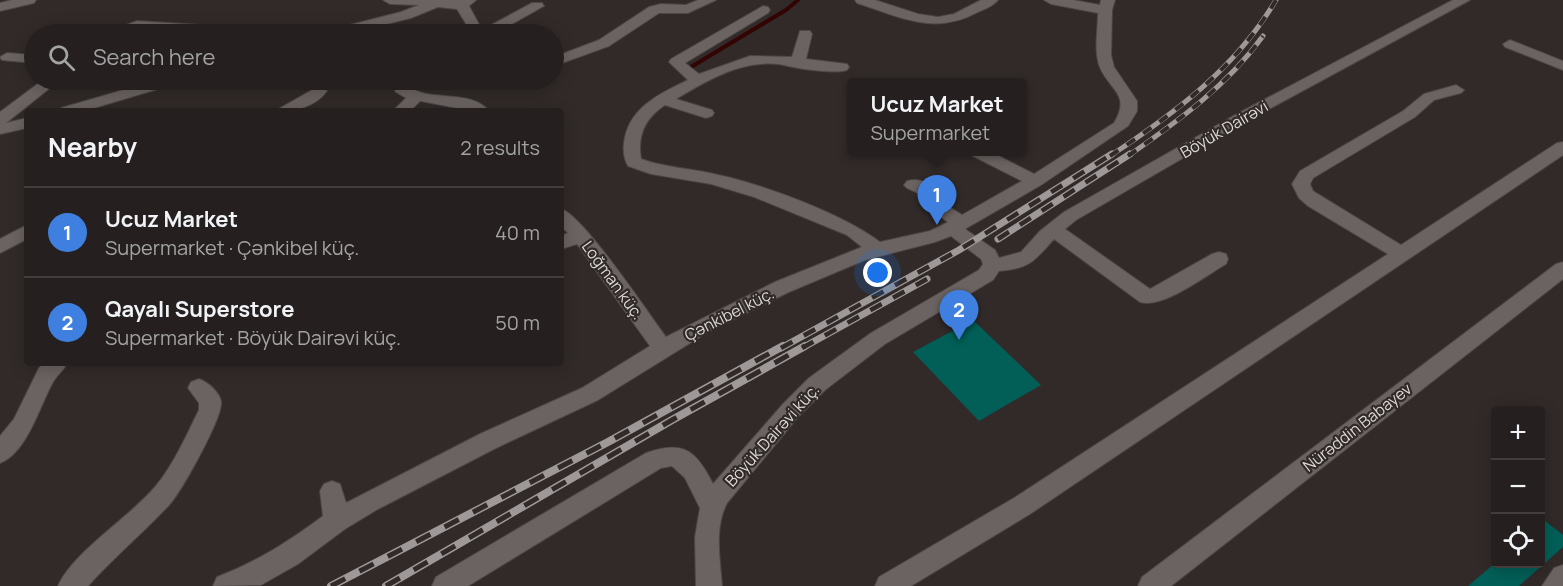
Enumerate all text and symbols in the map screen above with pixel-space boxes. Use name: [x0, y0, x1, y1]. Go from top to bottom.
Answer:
search box: [24, 24, 564, 90]
icon: search: [45, 41, 78, 74]
text: Search here: [93, 42, 215, 72]
popup: [847, 78, 1027, 156]
text: Ucuz Market: [870, 89, 1004, 119]
street label: Böyük Dairəvi: [1176, 95, 1272, 163]
text: Supermarket: [870, 119, 990, 146]
text: Nearby: [48, 129, 137, 165]
text: 2 results: [460, 134, 540, 161]
pin: 1: [918, 176, 956, 225]
text: Ucuz Market: [105, 204, 238, 234]
text: 1: [63, 219, 72, 246]
text: 40 m: [495, 219, 540, 246]
text: Supermarket · Çənkibel küç.: [105, 234, 359, 261]
street label: Loğman küç.: [577, 236, 649, 324]
your location: [863, 258, 892, 287]
street label: Çənkibel küç.: [680, 282, 778, 346]
pin: 2: [940, 290, 978, 340]
text: Qayalı Superstore: [105, 294, 294, 324]
text: 2: [62, 309, 73, 336]
text: 50 m: [495, 309, 540, 336]
text: Supermarket · Böyük Dairəvi küç.: [105, 324, 401, 351]
street label: Nürəddin Babayev: [1298, 377, 1416, 477]
street label: Böyük Dairəvi küç.: [720, 379, 824, 491]
map controls: [1491, 406, 1545, 568]
button: +: [1491, 406, 1545, 460]
button: −: [1491, 460, 1545, 514]
button: locate: [1491, 514, 1545, 568]

